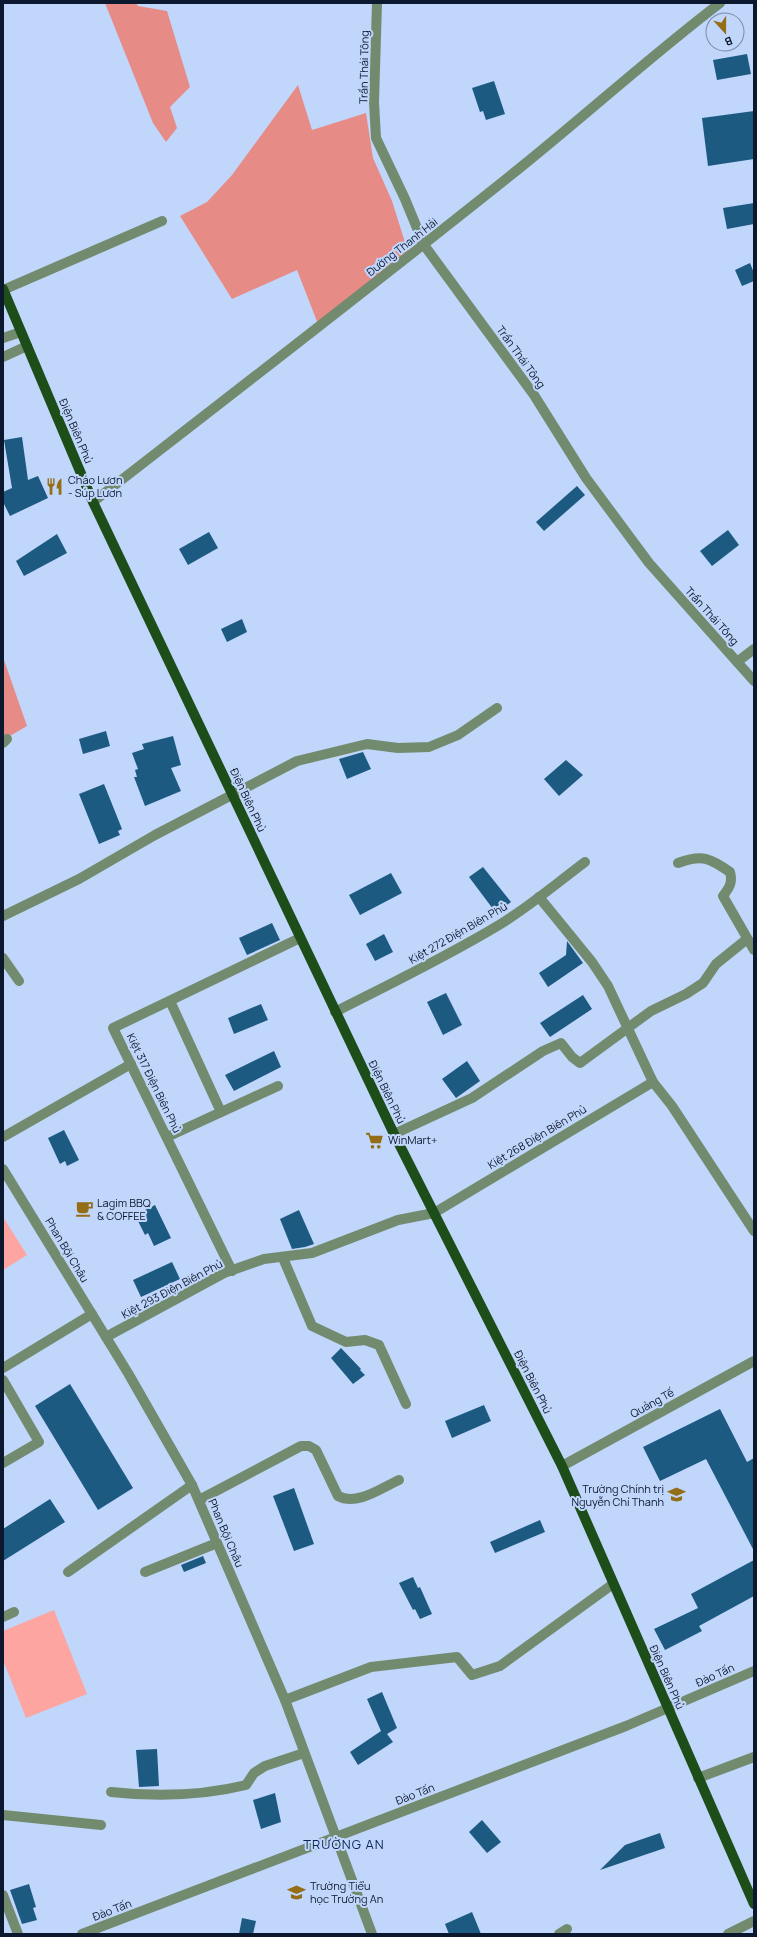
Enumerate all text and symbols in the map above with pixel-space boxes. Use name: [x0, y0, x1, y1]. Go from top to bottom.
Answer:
north arrow: [705, 12, 745, 52]
street label: Trần Thái Tông: [355, 30, 372, 104]
text: B: [723, 34, 735, 50]
street label: Đường Thanh Hải: [363, 214, 440, 279]
street label: Trần Thái Tông: [494, 322, 549, 391]
street label: Điện Biên Phủ: [56, 396, 97, 465]
place label: Cháo Lươn - Súp Lươn: [68, 472, 122, 500]
restaurant icon: Cháo Lươn - Súp Lươn: [45, 476, 65, 496]
street label: Trần Thái Tông: [682, 583, 743, 648]
street label: Điện Biên Phủ: [227, 765, 270, 834]
street label: Kiệt 272 Điện Biên Phủ: [406, 898, 510, 967]
street label: Kiệt 317 Điện Biên Phủ: [124, 1030, 185, 1135]
street label: Điện Biên Phủ: [366, 1058, 409, 1126]
street label: Kiệt 268 Điện Biên Phủ: [485, 1101, 589, 1172]
supermarket icon: WinMart+: [365, 1130, 385, 1150]
place label: WinMart+: [388, 1132, 437, 1147]
place label: Lagim BBQ & COFFEE: [97, 1195, 151, 1223]
cafe icon: Lagim BBQ & COFFEE: [74, 1199, 94, 1219]
street label: Phan Bội Châu: [42, 1215, 93, 1285]
street label: Kiệt 293 Điện Biên Phủ: [119, 1256, 225, 1322]
street label: Điện Biên Phủ: [511, 1348, 556, 1416]
street label: Quảng Tế: [627, 1384, 677, 1421]
place label: Trường Chính trị Nguyễn Chí Thanh: [571, 1481, 664, 1509]
school or university icon: Trường Chính trị Nguyễn Chí Thanh: [667, 1485, 687, 1505]
street label: Phan Bội Châu: [205, 1496, 248, 1569]
street label: Điện Biên Phủ: [647, 1642, 688, 1711]
street label: Đào Tấn: [693, 1659, 736, 1690]
street label: Đào Tấn: [393, 1779, 436, 1808]
district label: TRƯỜNG AN: [303, 1835, 385, 1853]
place label: Trường Tiểu học Trường An: [310, 1878, 383, 1906]
school or university icon: Trường Tiểu học Trường An: [287, 1882, 307, 1902]
street label: Đào Tấn: [90, 1895, 133, 1924]

